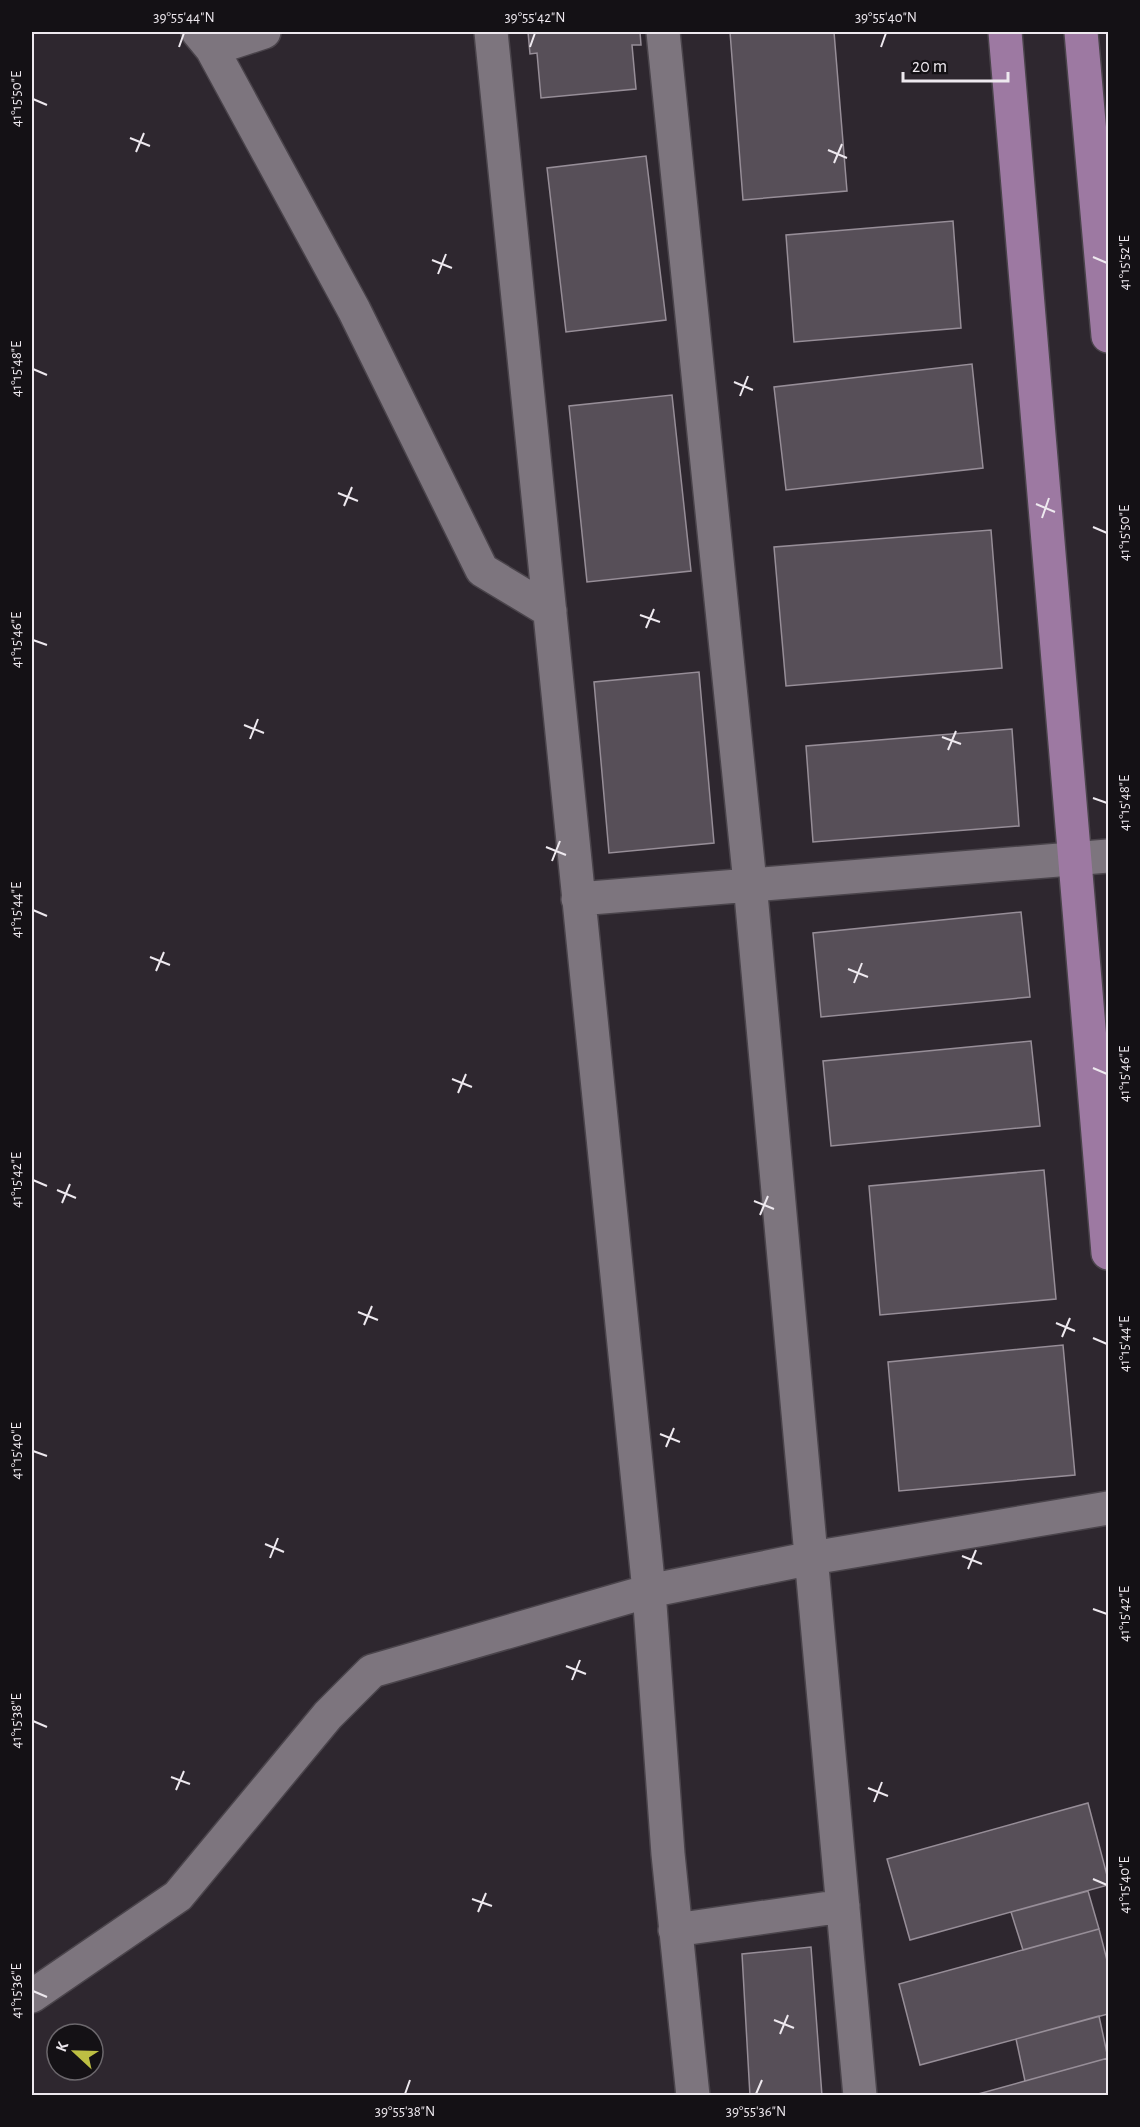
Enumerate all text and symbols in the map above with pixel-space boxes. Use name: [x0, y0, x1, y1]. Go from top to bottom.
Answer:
text: 39°55'44"N: [153, 10, 215, 25]
text: 39°55'42"N: [504, 10, 566, 25]
text: 39°55'40"N: [855, 10, 917, 25]
scale bar: [903, 45, 1008, 83]
text: 20 m: [912, 58, 947, 76]
text: 41°15'50"E: [9, 71, 24, 127]
text: 41°15'52"E: [1117, 235, 1132, 291]
text: 41°15'48"E: [9, 341, 24, 397]
text: 41°15'50"E: [1117, 505, 1132, 561]
text: 41°15'46"E: [9, 612, 24, 668]
text: 41°15'48"E: [1117, 775, 1132, 831]
text: 41°15'44"E: [9, 882, 24, 938]
text: 41°15'46"E: [1117, 1046, 1132, 1102]
text: 41°15'42"E: [9, 1152, 24, 1208]
text: 41°15'44"E: [1117, 1316, 1132, 1372]
text: 41°15'40"E: [9, 1422, 24, 1480]
text: 41°15'42"E: [1117, 1586, 1132, 1642]
text: 41°15'38"E: [9, 1693, 24, 1749]
text: 41°15'40"E: [1117, 1856, 1132, 1914]
text: 41°15'36"E: [9, 1963, 24, 2019]
north arrow: [45, 2022, 105, 2082]
text: K: [53, 2039, 71, 2054]
text: 39°55'38"N: [375, 2104, 435, 2119]
text: 39°55'36"N: [726, 2104, 786, 2119]

